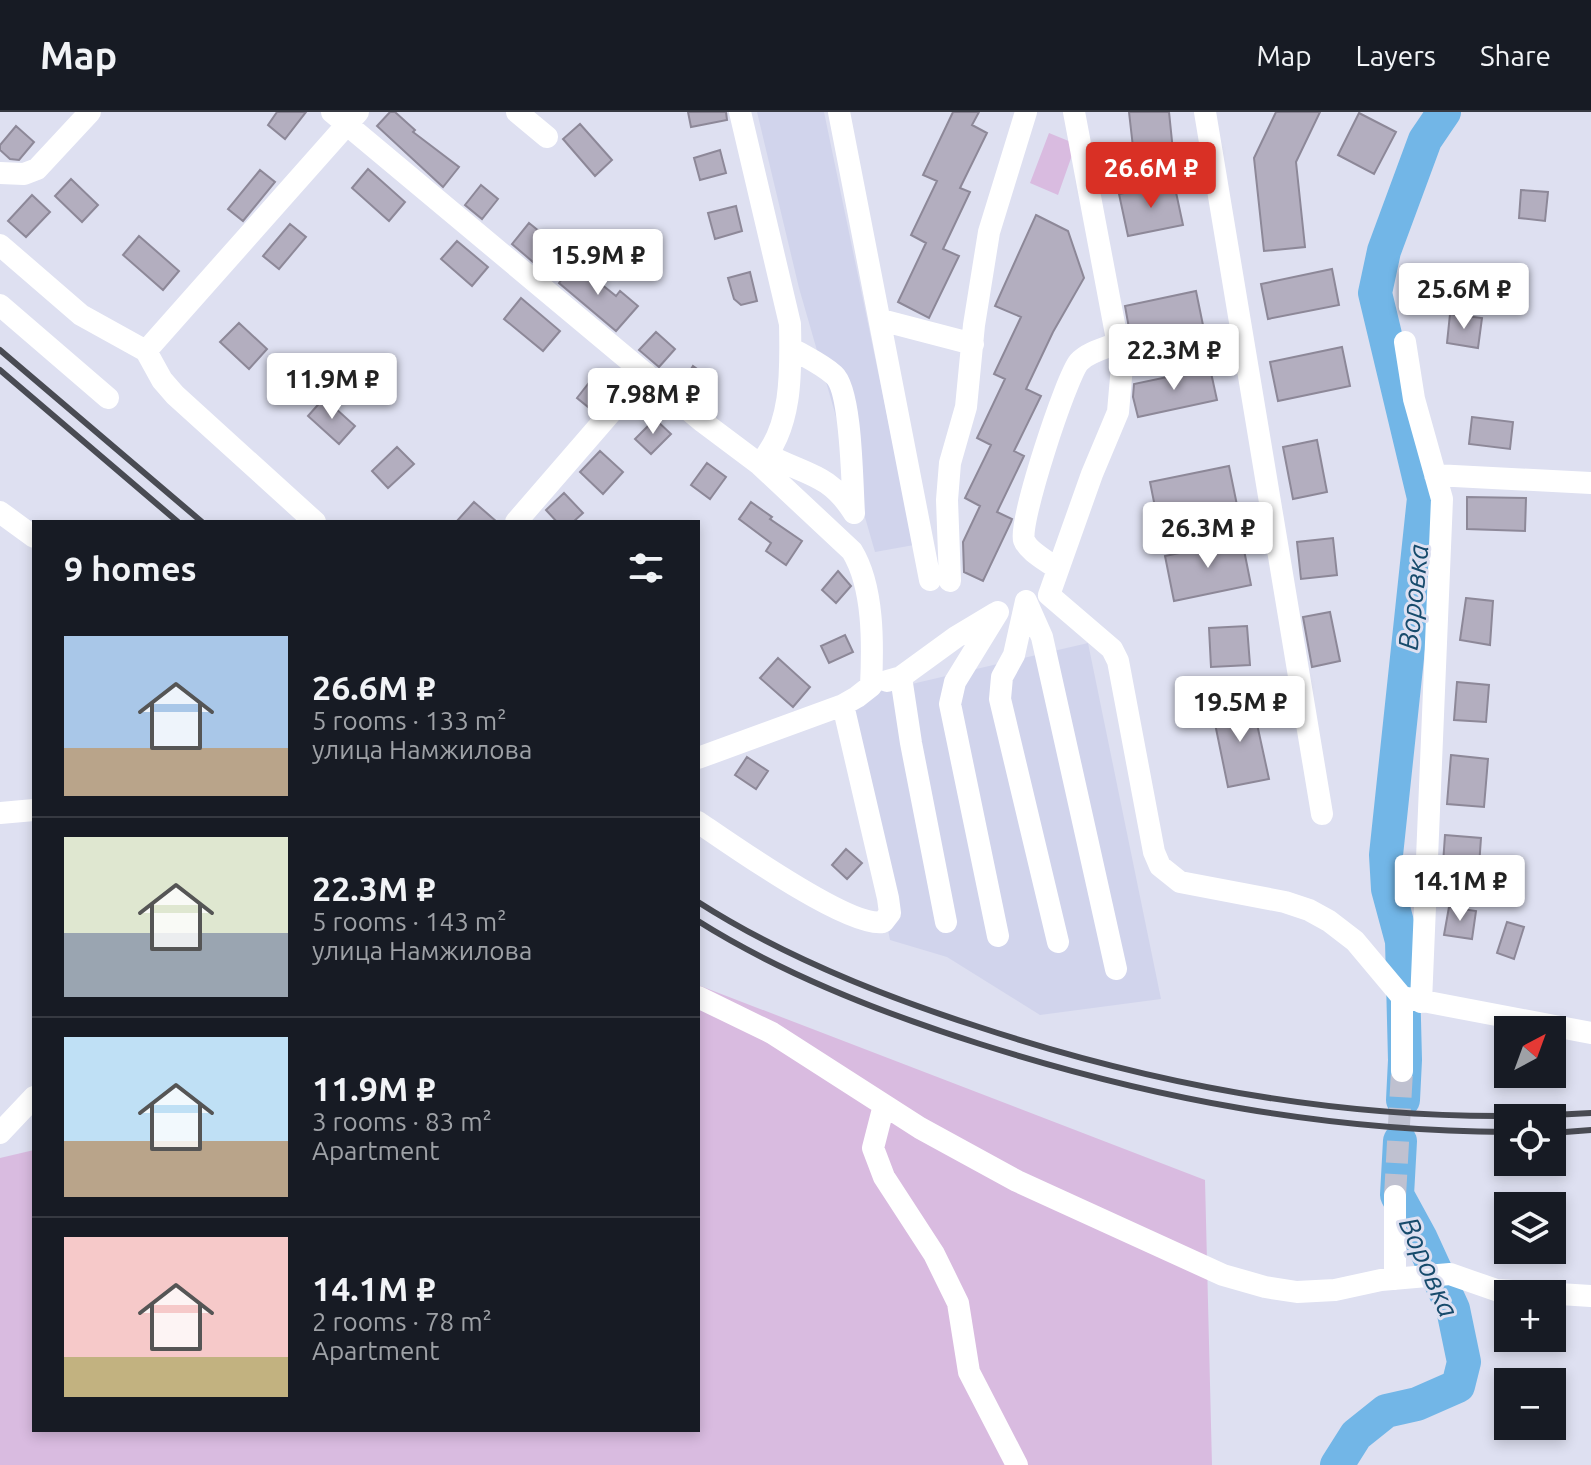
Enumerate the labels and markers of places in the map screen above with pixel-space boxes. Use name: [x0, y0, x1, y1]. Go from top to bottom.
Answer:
pin: 26.6M ₽: [1077, 142, 1225, 210]
pin: 15.9M ₽: [524, 229, 672, 297]
pin: 25.6M ₽: [1390, 263, 1538, 331]
pin: 22.3M ₽: [1100, 324, 1248, 392]
pin: 11.9M ₽: [258, 353, 406, 421]
pin: 7.98M ₽: [579, 368, 727, 436]
pin: 26.3M ₽: [1134, 502, 1282, 570]
pin: 19.5M ₽: [1166, 676, 1314, 744]
pin: 14.1M ₽: [1386, 855, 1534, 923]

